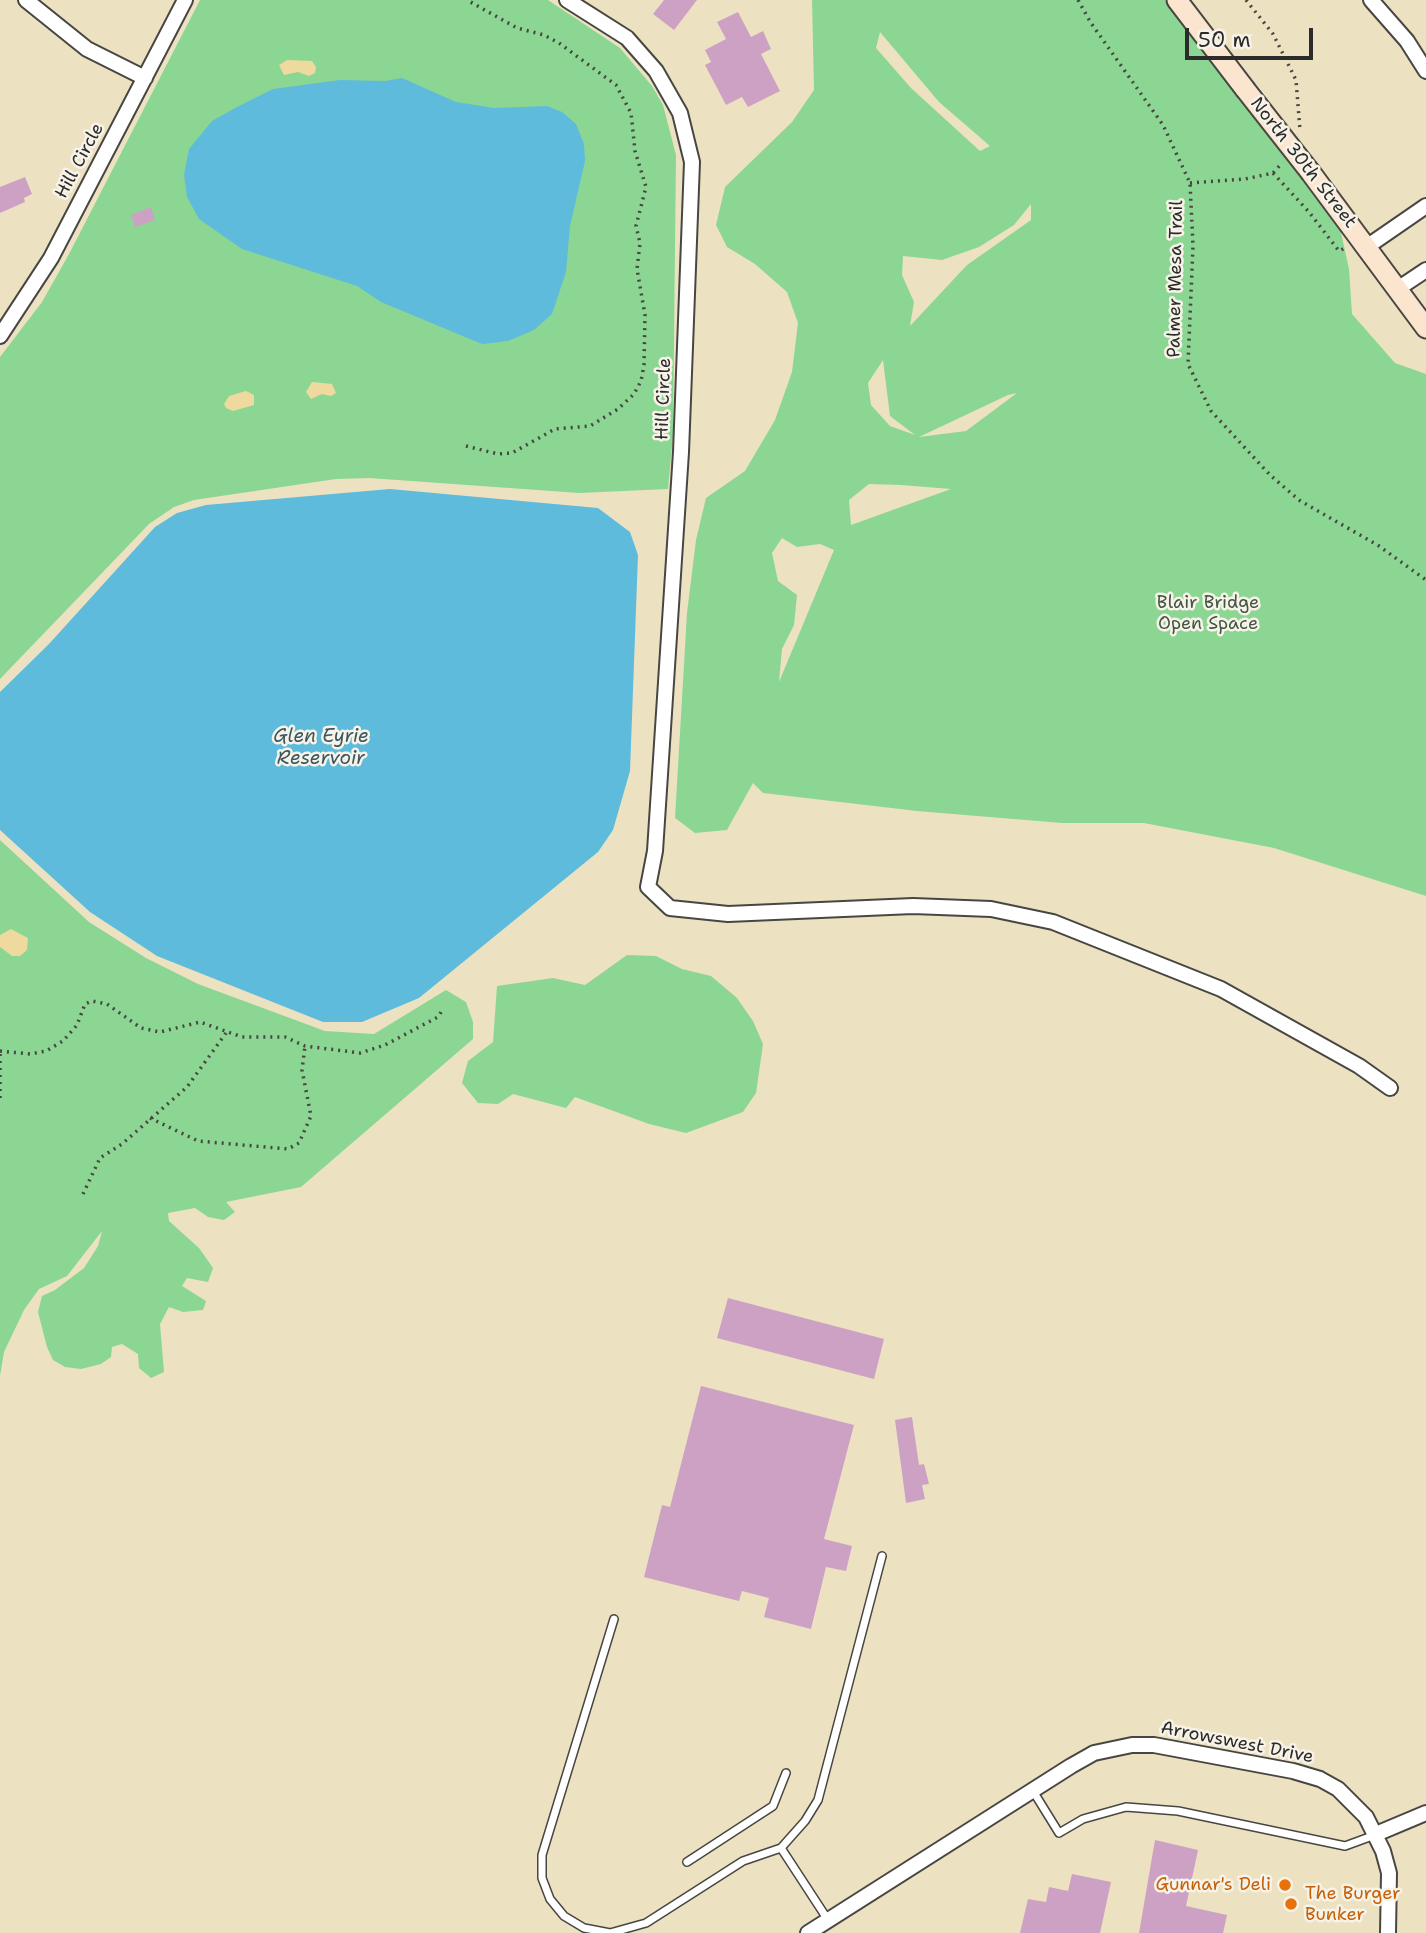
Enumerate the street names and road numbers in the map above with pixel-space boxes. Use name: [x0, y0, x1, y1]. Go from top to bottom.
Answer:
street label: North 30th Street: [1245, 93, 1361, 233]
street label: Hill Circle: [51, 120, 109, 202]
street label: Palmer Mesa Trail: [1164, 200, 1188, 358]
street label: Hill Circle: [652, 358, 676, 440]
street label: Arrowswest Drive: [1159, 1718, 1315, 1768]

